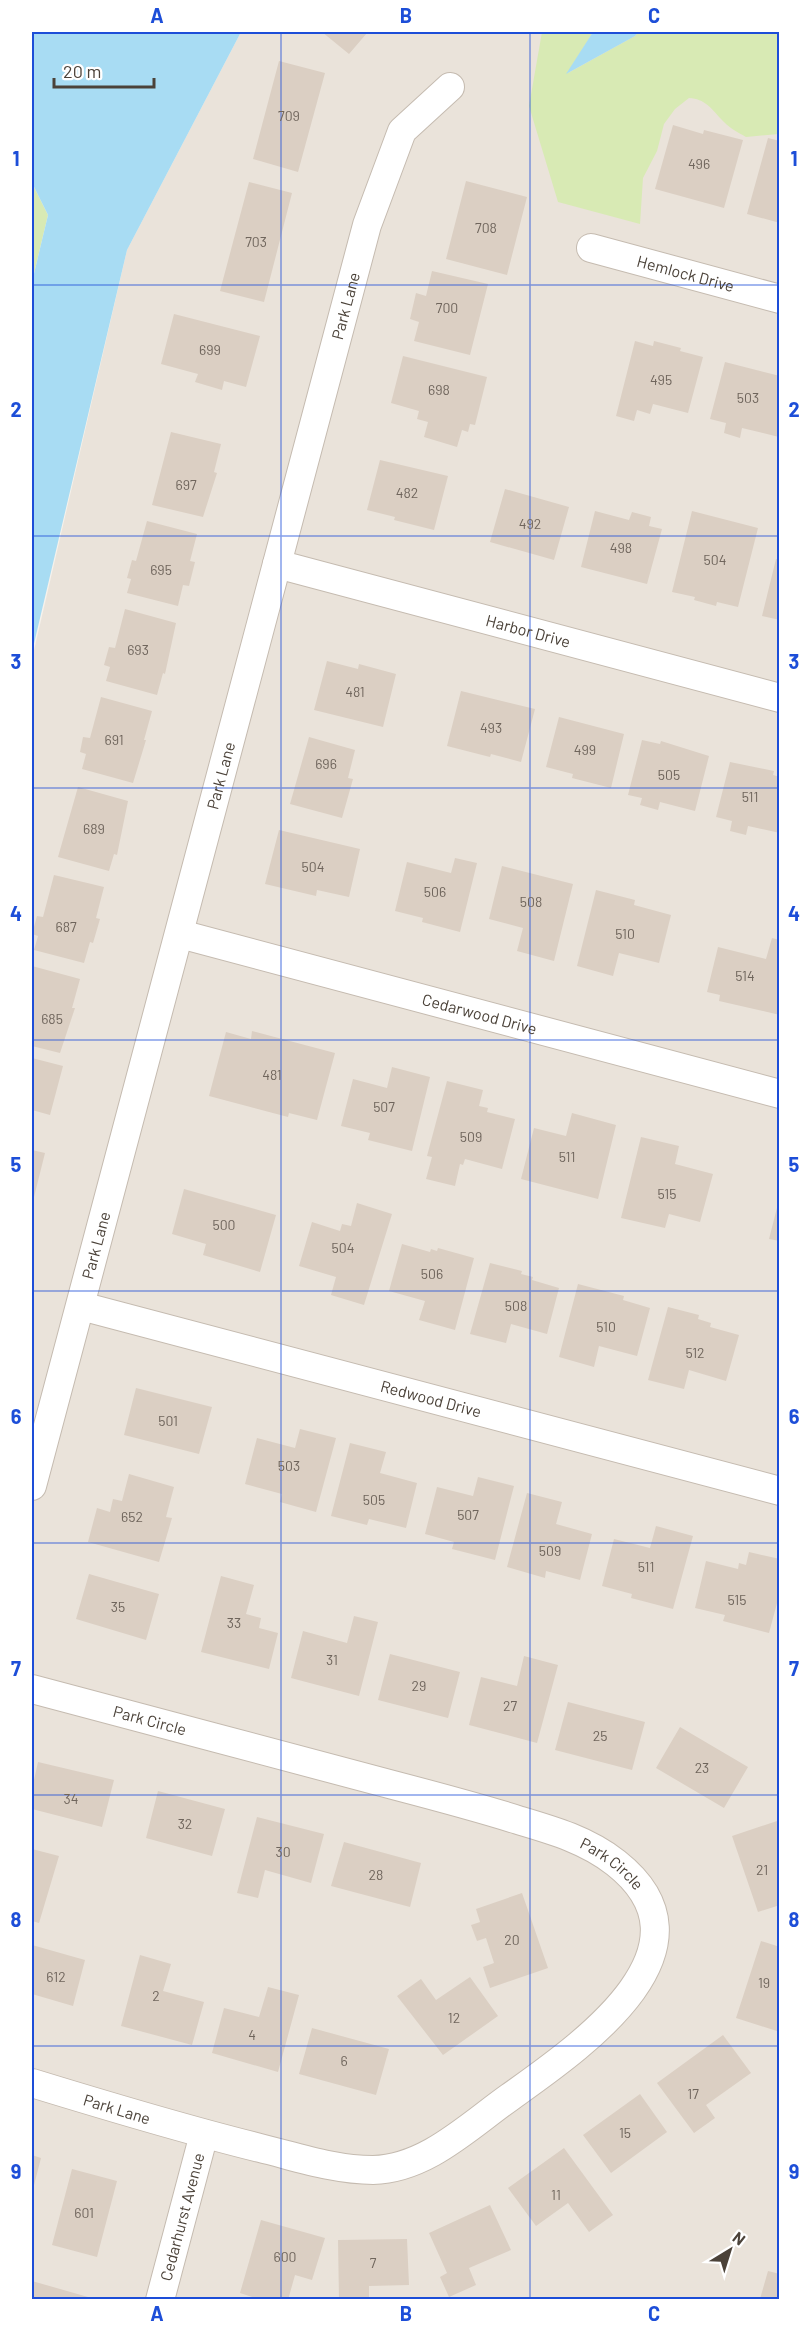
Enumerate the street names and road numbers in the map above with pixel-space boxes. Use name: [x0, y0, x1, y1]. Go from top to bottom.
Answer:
street label: Hemlock Drive: [635, 251, 736, 295]
street label: Park Lane: [327, 270, 363, 342]
street label: Harbor Drive: [484, 610, 573, 651]
street label: Park Lane: [202, 740, 238, 811]
street label: Cedarwood Drive: [420, 989, 539, 1038]
street label: Park Lane: [77, 1209, 113, 1281]
street label: Redwood Drive: [379, 1376, 483, 1421]
street label: Park Circle: [111, 1701, 189, 1739]
street label: Park Circle: [578, 1833, 648, 1893]
street label: Park Lane: [81, 2089, 153, 2128]
street label: Cedarhurst Avenue: [156, 2151, 208, 2283]

